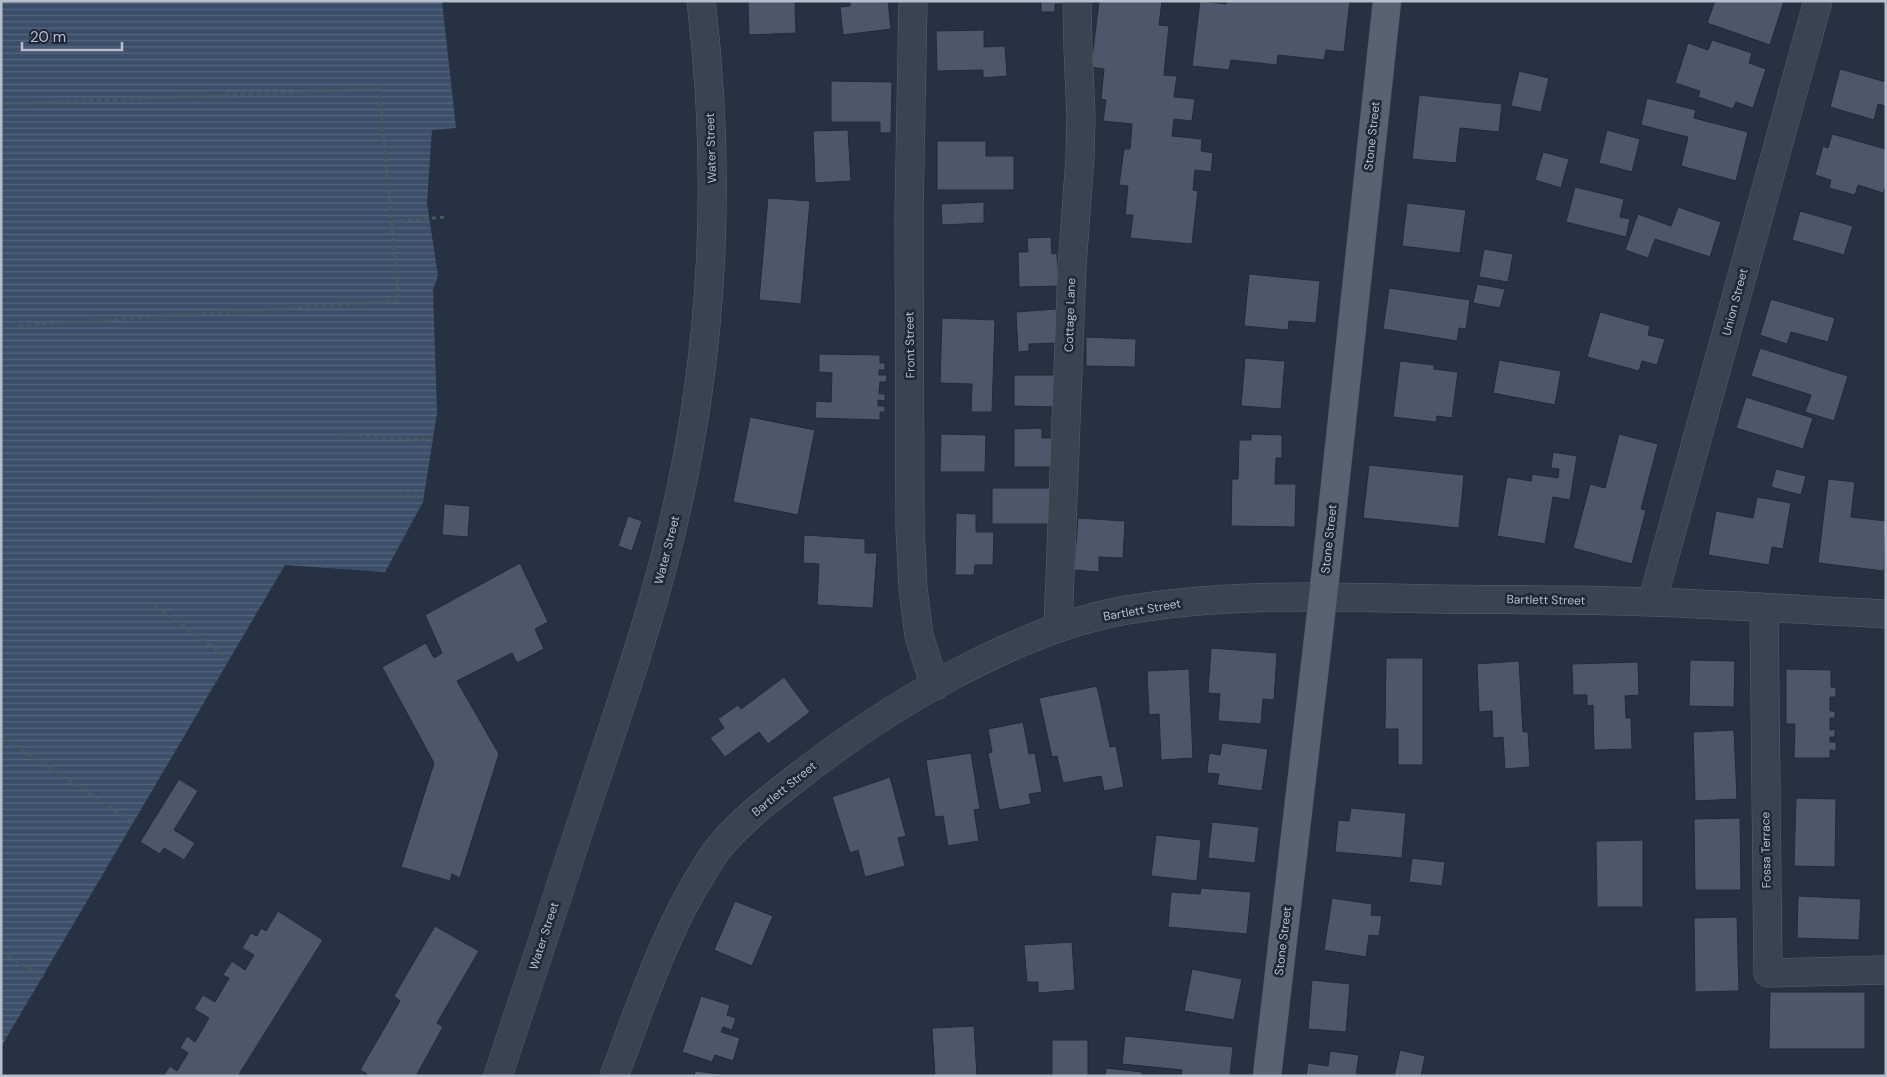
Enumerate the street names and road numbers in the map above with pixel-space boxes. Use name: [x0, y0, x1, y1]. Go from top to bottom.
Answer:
street label: Stone Street: [1360, 100, 1384, 171]
street label: Water Street: [702, 112, 720, 183]
street label: Union Street: [1718, 266, 1752, 337]
street label: Cottage Lane: [1061, 277, 1079, 352]
street label: Front Street: [901, 311, 919, 378]
street label: Stone Street: [1317, 503, 1341, 574]
street label: Water Street: [651, 514, 683, 586]
street label: Bartlett Street: [1506, 591, 1586, 609]
street label: Bartlett Street: [1102, 595, 1182, 625]
street label: Bartlett Street: [748, 758, 820, 820]
street label: Fossa Terrace: [1757, 811, 1775, 888]
street label: Water Street: [526, 900, 563, 972]
street label: Stone Street: [1271, 905, 1295, 976]

